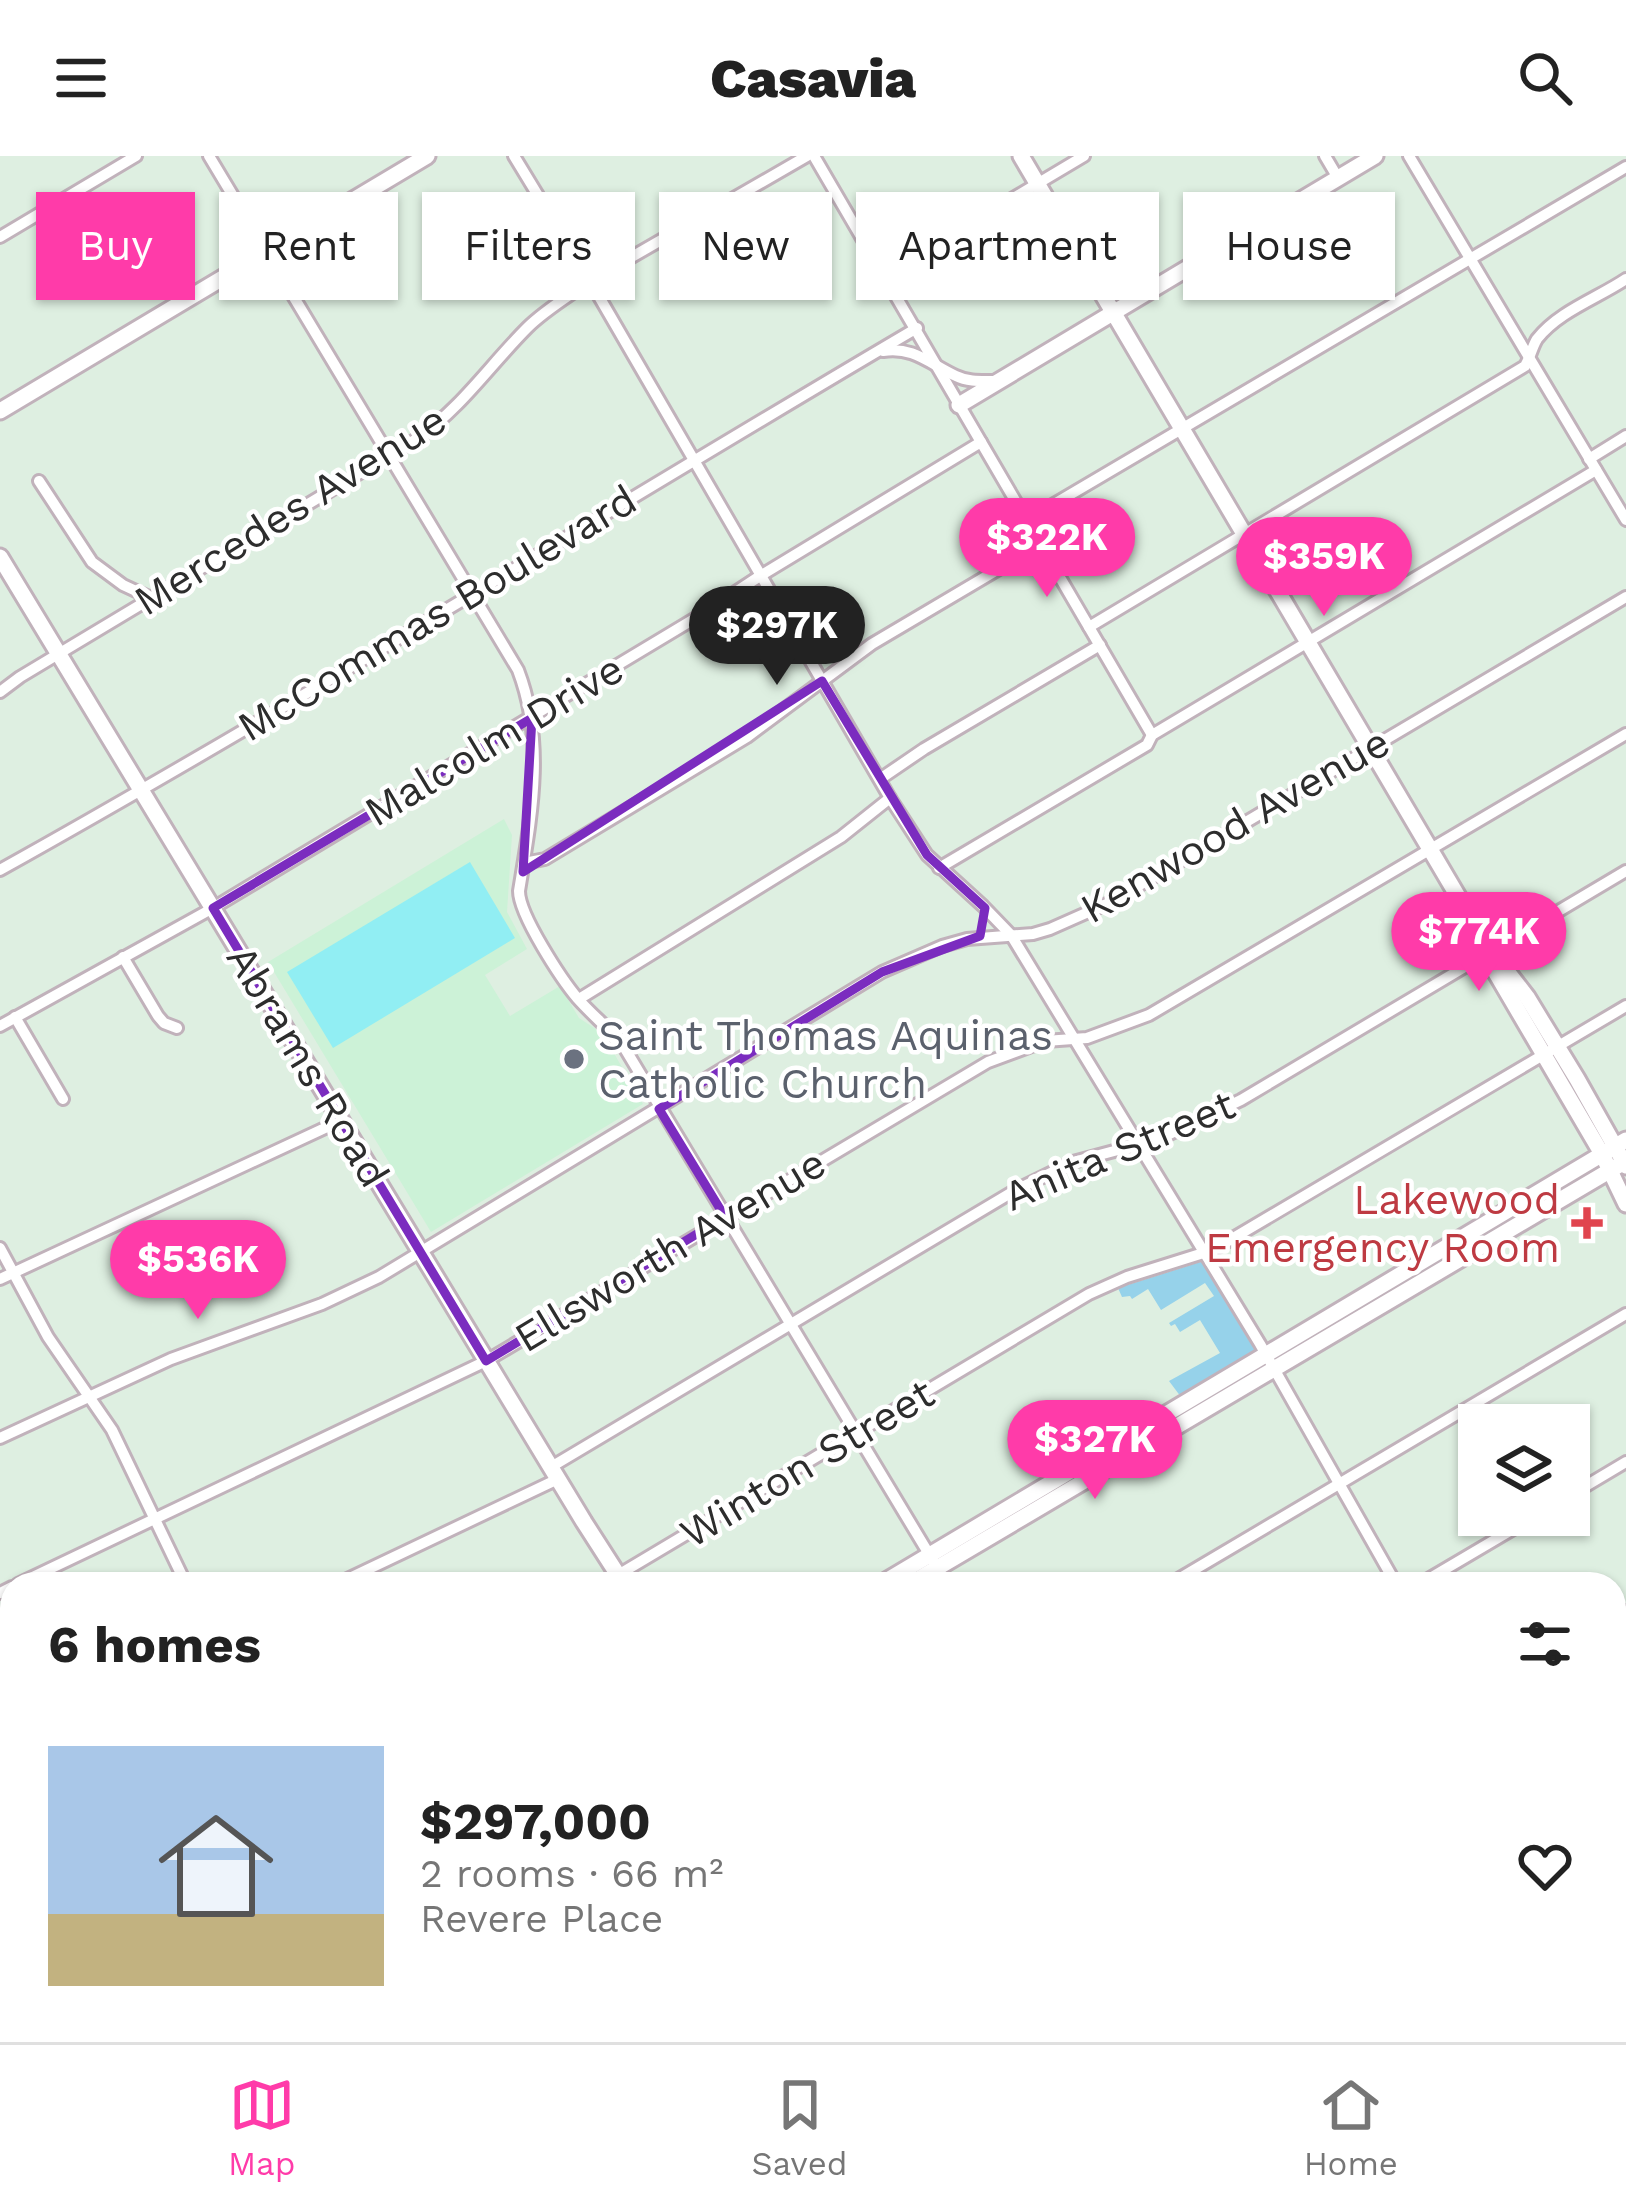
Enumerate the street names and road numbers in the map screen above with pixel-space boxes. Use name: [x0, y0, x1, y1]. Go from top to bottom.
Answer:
street label: Mercedes Avenue: [125, 394, 455, 626]
street label: McCommas Boulevard: [229, 475, 645, 751]
street label: Malcolm Drive: [356, 644, 632, 836]
street label: Kenwood Avenue: [1072, 717, 1398, 933]
street label: Abrams Road: [217, 936, 399, 1196]
street label: Anita Street: [996, 1079, 1242, 1221]
street label: Ellsworth Avenue: [506, 1138, 834, 1362]
street label: Winton Street: [671, 1368, 943, 1558]

